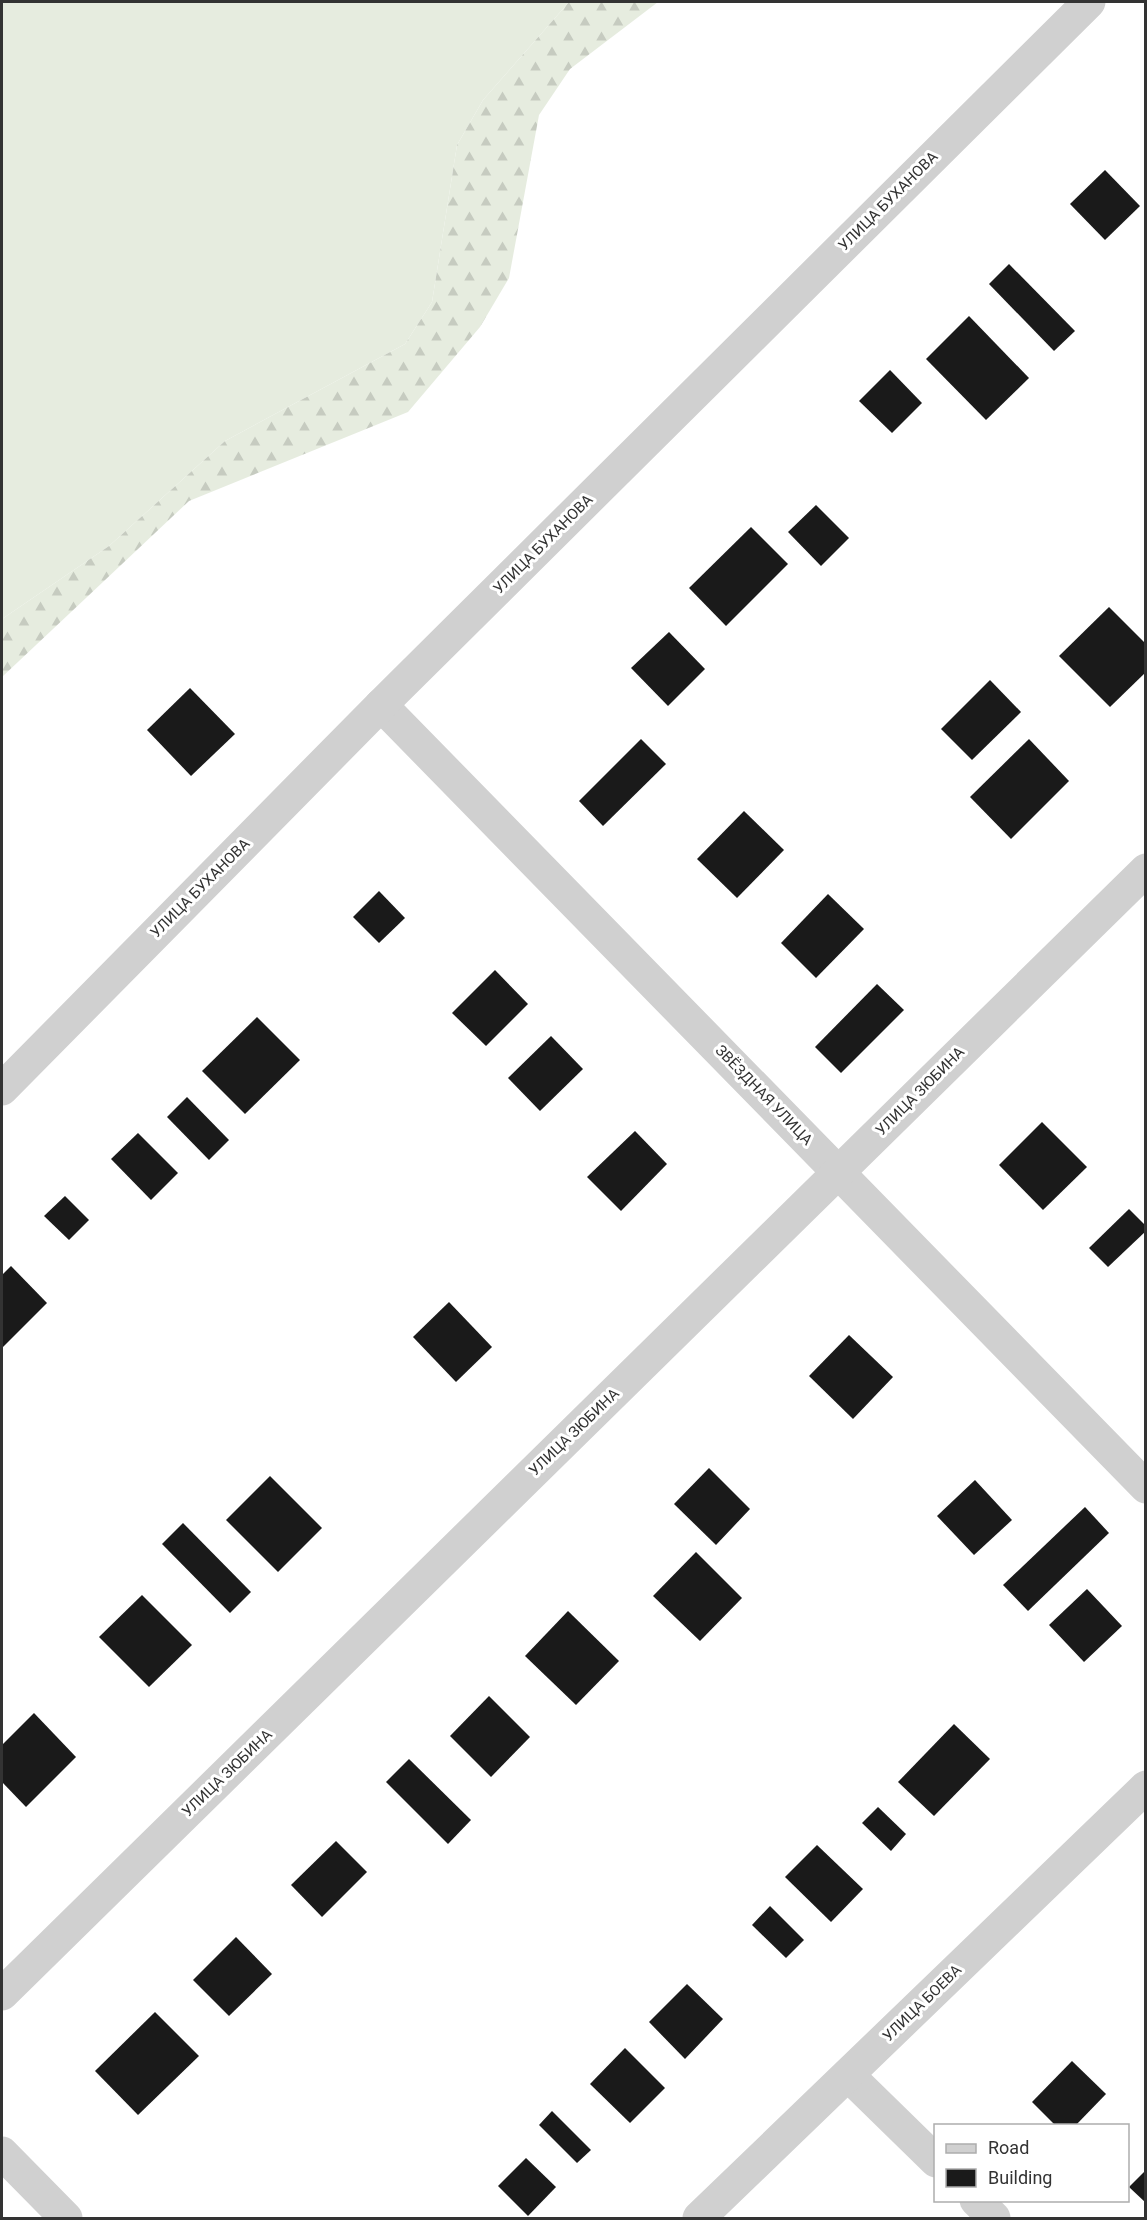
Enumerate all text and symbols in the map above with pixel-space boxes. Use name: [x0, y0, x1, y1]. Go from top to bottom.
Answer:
street label: УЛИЦА БУХАНОВА: [835, 147, 942, 254]
street label: УЛИЦА БУХАНОВА: [490, 490, 597, 597]
street label: УЛИЦА БУХАНОВА: [147, 834, 254, 941]
street label: ЗВЁЗДНАЯ УЛИЦА: [712, 1041, 817, 1149]
street label: УЛИЦА ЗЮБИНА: [872, 1043, 968, 1139]
street label: УЛИЦА ЗЮБИНА: [525, 1384, 623, 1479]
street label: УЛИЦА ЗЮБИНА: [178, 1725, 276, 1820]
street label: УЛИЦА БОЕВА: [879, 1961, 965, 2045]
legend: [934, 2124, 1129, 2202]
text: Road: [988, 2137, 1029, 2158]
text: Building: [988, 2167, 1052, 2188]

